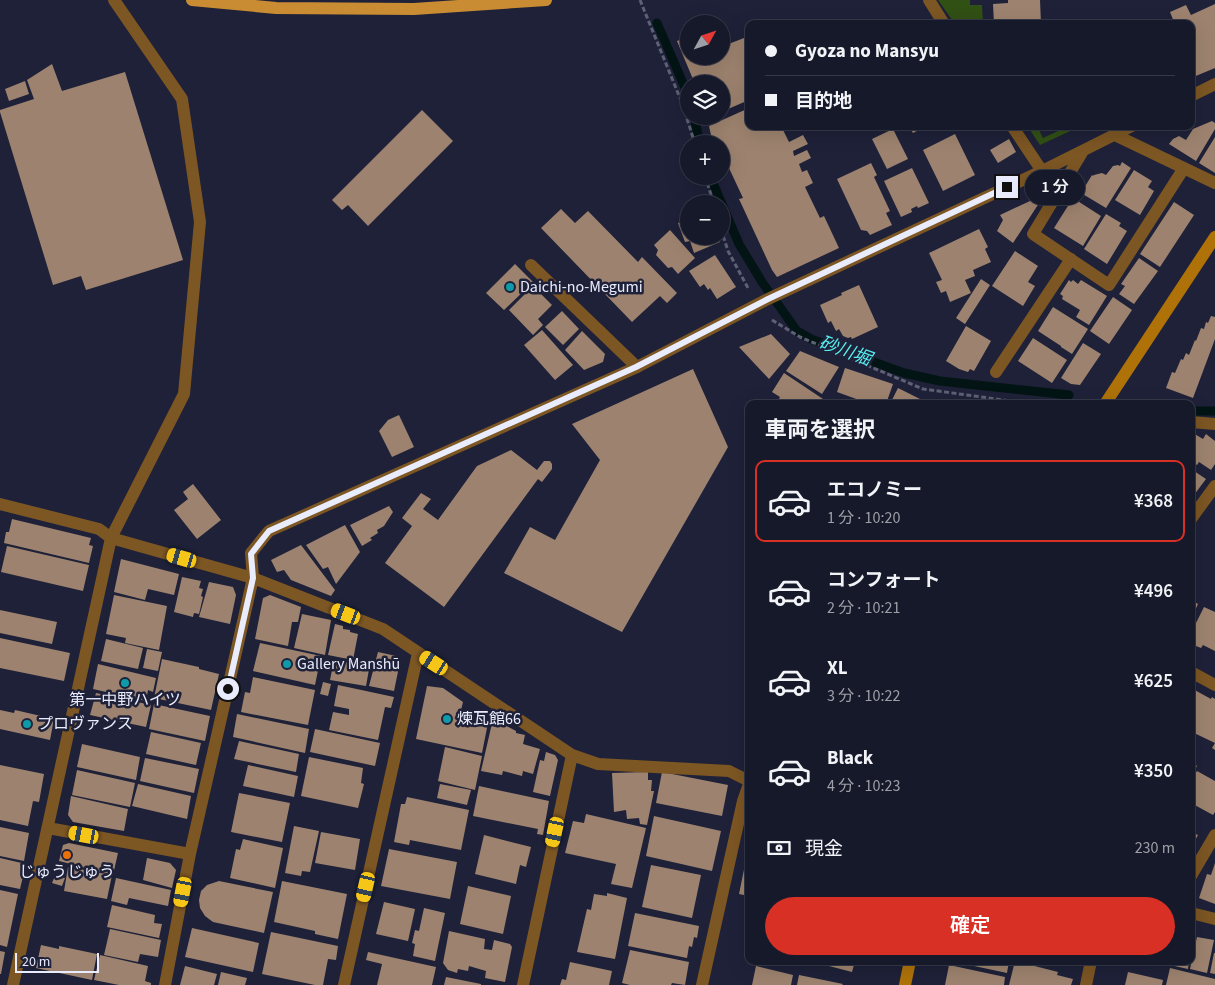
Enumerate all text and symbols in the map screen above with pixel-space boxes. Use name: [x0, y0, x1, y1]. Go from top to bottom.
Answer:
north arrow: [680, 15, 730, 65]
map controls: [680, 15, 730, 245]
text: Gyoza no Mansyu: [795, 38, 939, 65]
button: layers: [680, 75, 730, 125]
text: 目的地: [795, 88, 852, 115]
button: +: [680, 135, 730, 185]
callout: 1 分: [1024, 170, 1084, 204]
route end: [996, 176, 1018, 198]
text: 1 分: [1041, 176, 1069, 198]
button: −: [680, 195, 730, 245]
place label: Daichi-no-Megumi: [520, 276, 643, 298]
marker: Daichi-no-Megumi: [504, 281, 516, 293]
water label: 砂川堀: [815, 330, 877, 373]
text: 車両を選択: [765, 414, 875, 446]
text: エコノミー: [827, 477, 922, 504]
icon: car: [767, 479, 812, 524]
text: ¥368: [1134, 488, 1173, 515]
text: 1 分 · 10:20: [827, 507, 900, 529]
car: [165, 547, 198, 569]
text: コンフォート: [827, 567, 940, 594]
icon: car: [767, 569, 812, 614]
text: ¥496: [1134, 578, 1173, 605]
text: 2 分 · 10:21: [827, 597, 900, 619]
car: [329, 602, 362, 626]
car: [417, 649, 450, 677]
place label: Gallery Manshū: [297, 653, 400, 675]
text: XL: [827, 655, 848, 682]
marker: Gallery Manshū: [281, 658, 293, 670]
icon: car: [767, 659, 812, 704]
text: ¥625: [1134, 668, 1173, 695]
marker: 第一中野ハイツ: [119, 677, 131, 689]
route start: [217, 678, 239, 700]
text: 3 分 · 10:22: [827, 685, 900, 707]
place label: 第一中野ハイツ: [69, 689, 181, 711]
place label: 煉瓦館66: [457, 708, 521, 730]
place label: プロヴァンス: [37, 713, 133, 735]
marker: 煉瓦館66: [441, 713, 453, 725]
marker: プロヴァンス: [21, 718, 33, 730]
text: Black: [827, 745, 873, 772]
icon: car: [767, 749, 812, 794]
text: ¥350: [1134, 758, 1173, 785]
text: 4 分 · 10:23: [827, 775, 900, 797]
car: [544, 816, 565, 848]
car: [67, 825, 100, 845]
icon: cash: [765, 834, 793, 862]
text: 現金: [805, 836, 843, 863]
text: 230 m: [1135, 837, 1175, 859]
marker: じゅうじゅう: [61, 849, 73, 861]
place label: じゅうじゅう: [19, 861, 115, 883]
car: [355, 871, 376, 903]
car: [172, 876, 193, 908]
button: 確定: [765, 897, 1175, 955]
scale bar: [15, 950, 99, 973]
text: 20 m: [22, 952, 50, 972]

